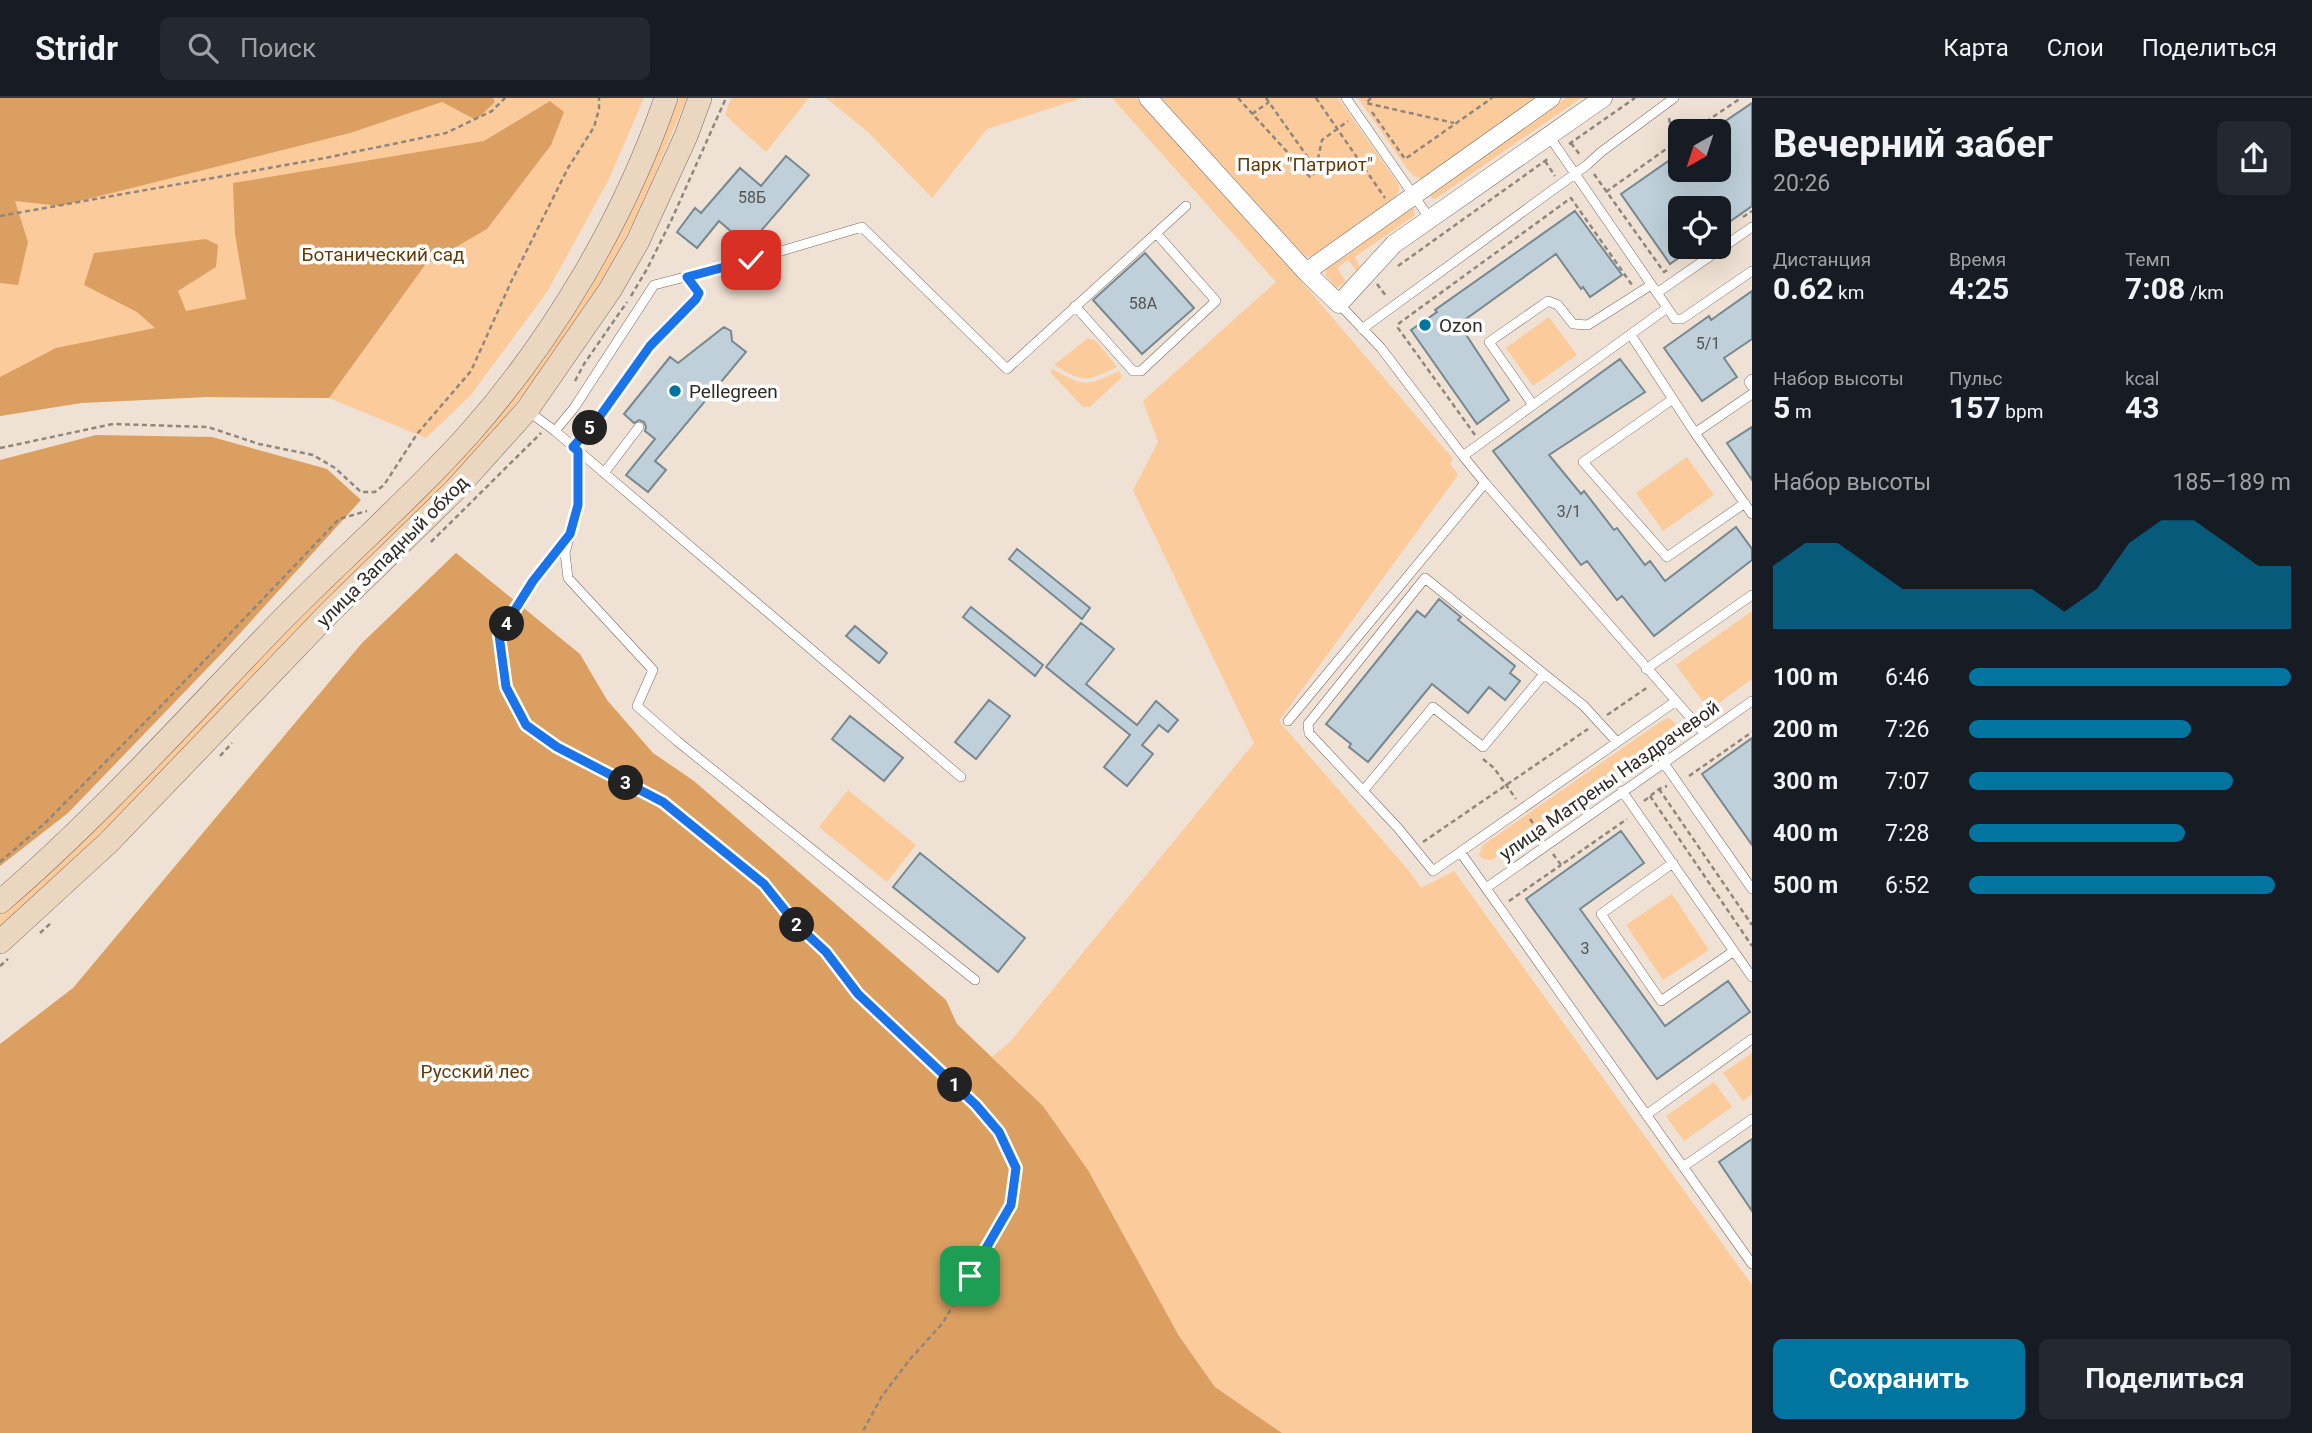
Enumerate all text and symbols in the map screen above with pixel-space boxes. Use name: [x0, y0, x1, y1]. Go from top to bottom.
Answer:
search box: [160, 17, 650, 80]
text: Stridr: [35, 29, 118, 68]
icon: search: [184, 29, 222, 67]
text: Поиск: [240, 33, 316, 63]
text: Карта: [1943, 34, 2009, 62]
text: Слои: [2047, 34, 2104, 62]
text: Поделиться: [2142, 34, 2277, 62]
north arrow: [1668, 119, 1731, 182]
map controls: [1668, 119, 1731, 259]
button: share: [2217, 121, 2291, 195]
text: Вечерний забег: [1773, 122, 2053, 166]
park label: Парк "Патриот": [1237, 153, 1373, 176]
text: 20:26: [1773, 170, 1830, 197]
house number: 58Б: [738, 188, 766, 207]
button: locate: [1668, 196, 1731, 259]
pin: [721, 230, 781, 290]
icon: check: [732, 241, 770, 279]
park label: Ботанический сад: [302, 243, 464, 266]
text: Дистанция: [1773, 248, 1871, 271]
text: Время: [1949, 248, 2006, 271]
text: Темп: [2125, 248, 2171, 271]
text: 0.62: [1773, 271, 1833, 306]
text: 4:25: [1949, 271, 2009, 306]
text: 7:08: [2125, 271, 2185, 306]
text: km: [1833, 281, 1864, 304]
text: /km: [2185, 281, 2224, 304]
house number: 58А: [1129, 294, 1158, 313]
place label: Ozon: [1439, 314, 1483, 337]
marker: Ozon: [1417, 317, 1433, 333]
house number: 5/1: [1696, 334, 1720, 353]
text: Набор высоты: [1773, 367, 1904, 390]
text: Пульс: [1949, 367, 2002, 390]
text: kcal: [2125, 367, 2159, 390]
place label: Pellegreen: [689, 380, 778, 403]
marker: Pellegreen: [667, 383, 683, 399]
text: 5: [1773, 390, 1790, 425]
text: 157: [1949, 390, 2001, 425]
text: 43: [2125, 390, 2159, 425]
text: m: [1790, 400, 1812, 423]
text: bpm: [2001, 400, 2043, 423]
pin: 5: [572, 410, 608, 446]
text: 5: [584, 416, 595, 439]
text: Набор высоты: [1773, 469, 1931, 496]
text: 185–189 m: [2172, 469, 2291, 496]
street label: улица Западный обход: [312, 471, 473, 632]
house number: 3/1: [1557, 502, 1581, 521]
pin: 4: [490, 606, 524, 642]
text: 4: [501, 612, 512, 635]
text: 100 m: [1773, 664, 1838, 691]
text: 6:46: [1885, 664, 1929, 691]
street label: улица Матрены Наздрачевой: [1495, 696, 1724, 865]
text: 200 m: [1773, 716, 1838, 743]
text: 7:26: [1885, 716, 1929, 743]
pin: 3: [608, 766, 644, 800]
text: 300 m: [1773, 768, 1838, 795]
text: 7:07: [1885, 768, 1929, 795]
text: 3: [620, 771, 631, 794]
text: 400 m: [1773, 820, 1838, 847]
text: 7:28: [1885, 820, 1929, 847]
text: 500 m: [1773, 872, 1838, 899]
text: 6:52: [1885, 872, 1929, 899]
pin: 2: [780, 908, 814, 942]
text: 2: [791, 913, 802, 936]
house number: 3: [1581, 939, 1590, 958]
park label: Русский лес: [421, 1060, 529, 1083]
pin: 1: [937, 1068, 972, 1102]
text: 1: [949, 1073, 960, 1096]
pin: [940, 1246, 1000, 1306]
icon: arrive: [951, 1257, 989, 1295]
button: Сохранить: [1773, 1339, 2025, 1419]
button: Поделиться: [2039, 1339, 2291, 1419]

